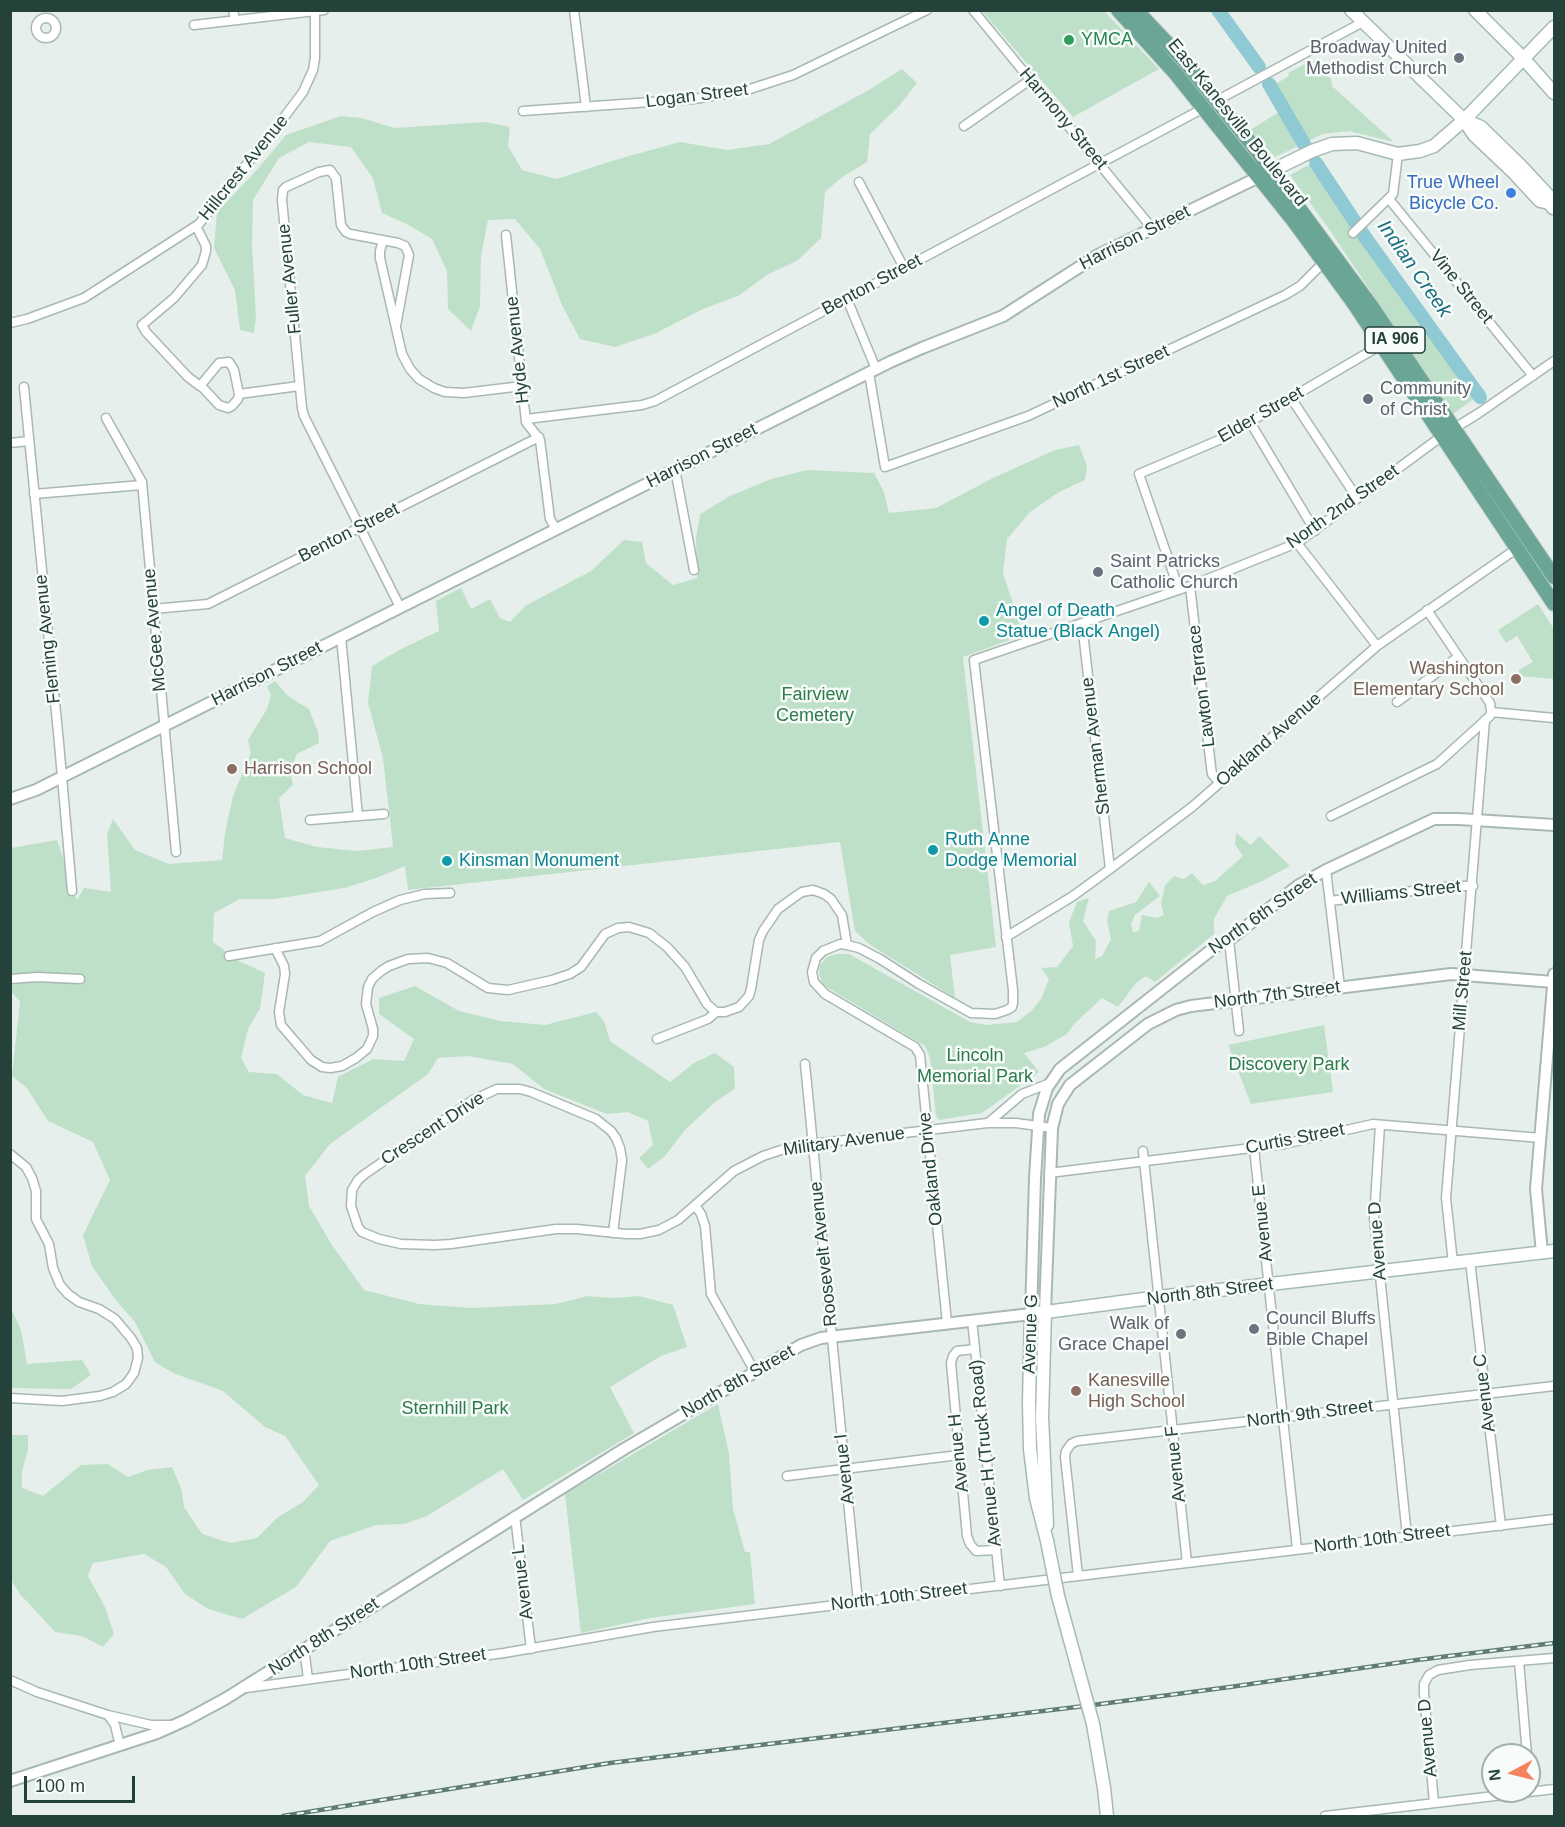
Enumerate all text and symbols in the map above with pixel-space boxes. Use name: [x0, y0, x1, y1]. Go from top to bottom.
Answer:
place label: YMCA: [1081, 29, 1133, 51]
marker: YMCA: [1062, 33, 1076, 47]
street label: East Kanesville Boulevard: [1163, 35, 1311, 211]
place label: Broadway United Methodist Church: [1306, 37, 1447, 80]
marker: Broadway United Methodist Church: [1452, 51, 1466, 65]
street label: Harmony Street: [1014, 64, 1112, 174]
street label: Logan Street: [645, 79, 749, 113]
street label: Hillcrest Avenue: [195, 111, 293, 225]
place label: True Wheel Bicycle Co.: [1407, 172, 1499, 214]
marker: True Wheel Bicycle Co.: [1504, 186, 1518, 200]
street label: Harrison Street: [1076, 201, 1194, 275]
water label: Indian Creek: [1372, 216, 1456, 322]
street label: Fuller Avenue: [273, 223, 307, 335]
street label: Vine Street: [1425, 246, 1497, 328]
street label: Benton Street: [818, 250, 926, 320]
street label: Hyde Avenue: [502, 295, 534, 405]
road number: IA 906: [1365, 327, 1425, 353]
street label: North 1st Street: [1049, 341, 1173, 413]
place label: Community of Christ: [1380, 378, 1471, 420]
street label: Elder Street: [1214, 382, 1308, 448]
marker: Community of Christ: [1361, 392, 1375, 406]
street label: Harrison Street: [643, 419, 761, 493]
street label: North 2nd Street: [1283, 460, 1403, 554]
street label: Benton Street: [295, 498, 403, 568]
place label: Saint Patricks Catholic Church: [1110, 551, 1238, 594]
marker: Saint Patricks Catholic Church: [1091, 565, 1105, 579]
street label: McGee Avenue: [139, 567, 171, 693]
street label: Fleming Avenue: [30, 573, 66, 705]
place label: Angel of Death Statue (Black Angel): [996, 600, 1160, 642]
marker: Angel of Death Statue (Black Angel): [977, 614, 991, 628]
street label: Lawton Terrace: [1184, 624, 1220, 748]
street label: Harrison Street: [208, 637, 326, 711]
place label: Washington Elementary School: [1353, 658, 1504, 700]
marker: Washington Elementary School: [1509, 672, 1523, 686]
street label: Sherman Avenue: [1077, 676, 1115, 816]
park label: Fairview Cemetery: [776, 684, 854, 726]
street label: Oakland Avenue: [1212, 688, 1326, 792]
place label: Harrison School: [244, 758, 372, 780]
marker: Harrison School: [225, 762, 239, 776]
place label: Ruth Anne Dodge Memorial: [945, 829, 1077, 872]
marker: Ruth Anne Dodge Memorial: [926, 843, 940, 857]
place label: Kinsman Monument: [459, 850, 619, 872]
marker: Kinsman Monument: [440, 854, 454, 868]
street label: North 6th Street: [1205, 869, 1321, 959]
street label: Williams Street: [1340, 876, 1462, 910]
street label: Mill Street: [1449, 950, 1477, 1032]
street label: North 7th Street: [1213, 977, 1341, 1013]
park label: Lincoln Memorial Park: [917, 1045, 1033, 1088]
park label: Discovery Park: [1228, 1054, 1350, 1076]
street label: Crescent Drive: [377, 1088, 489, 1170]
street label: Oakland Drive: [914, 1111, 948, 1227]
street label: Curtis Street: [1244, 1119, 1346, 1159]
street label: Military Avenue: [782, 1123, 906, 1161]
street label: Roosevelt Avenue: [806, 1180, 842, 1328]
street label: Avenue E: [1248, 1183, 1278, 1263]
street label: Avenue D: [1364, 1201, 1392, 1281]
street label: North 8th Street: [1146, 1274, 1274, 1310]
street label: Avenue G: [1019, 1294, 1043, 1374]
place label: Council Bluffs Bible Chapel: [1266, 1308, 1376, 1350]
place label: Walk of Grace Chapel: [1058, 1313, 1169, 1356]
marker: Council Bluffs Bible Chapel: [1247, 1322, 1261, 1336]
marker: Walk of Grace Chapel: [1174, 1327, 1188, 1341]
street label: North 8th Street: [678, 1341, 798, 1423]
street label: Avenue C: [1469, 1353, 1501, 1433]
street label: Avenue H (Truck Road): [965, 1358, 1007, 1548]
place label: Kanesville High School: [1088, 1370, 1185, 1412]
marker: Kanesville High School: [1069, 1384, 1083, 1398]
street label: North 9th Street: [1246, 1396, 1374, 1432]
park label: Sternhill Park: [401, 1398, 509, 1420]
street label: Avenue H: [944, 1413, 974, 1493]
street label: Avenue F: [1161, 1425, 1191, 1503]
street label: Avenue I: [831, 1433, 859, 1505]
street label: North 10th Street: [1313, 1520, 1451, 1558]
street label: Avenue L: [508, 1543, 538, 1621]
street label: North 10th Street: [830, 1578, 968, 1616]
street label: North 8th Street: [265, 1593, 383, 1681]
street label: North 10th Street: [349, 1644, 487, 1684]
street label: Avenue D: [1414, 1698, 1442, 1778]
north arrow: [1481, 1743, 1541, 1803]
scale bar: [27, 1764, 138, 1802]
text: N: [1485, 1768, 1504, 1782]
text: 100 m: [35, 1776, 85, 1796]

